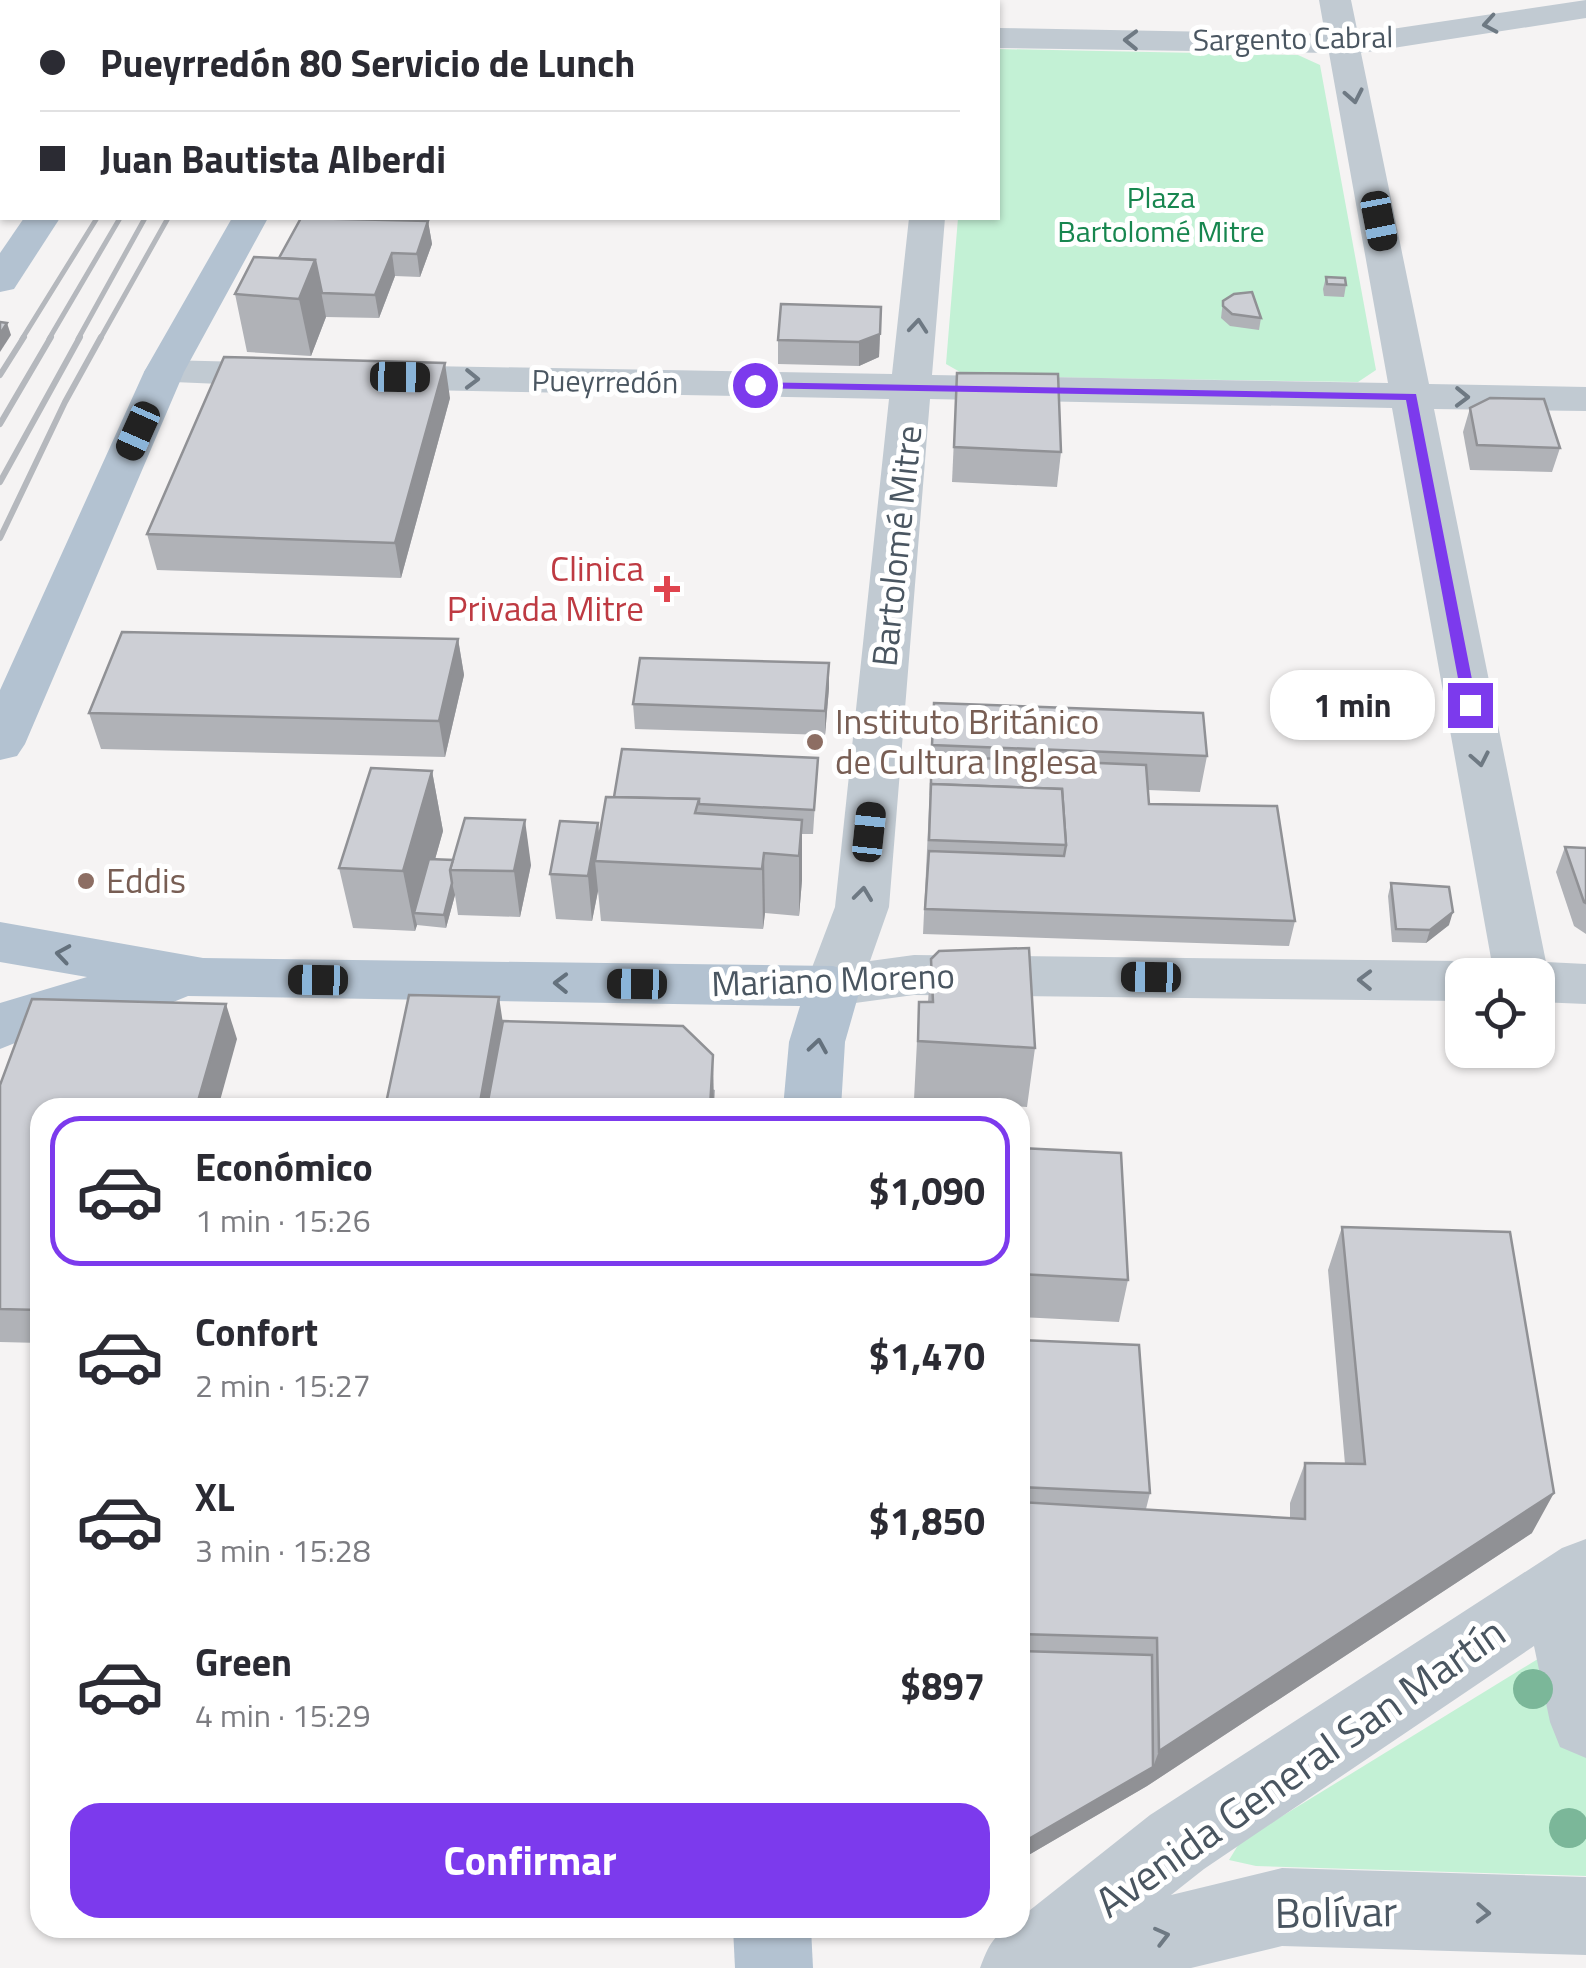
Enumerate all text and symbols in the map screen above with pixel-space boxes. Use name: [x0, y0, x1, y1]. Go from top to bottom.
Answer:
street label: Sargento Cabral: [1192, 13, 1394, 63]
one-way arrow: [1482, 13, 1498, 34]
one-way arrow: [1123, 30, 1139, 51]
text: Pueyrredón 80 Servicio de Lunch: [100, 34, 635, 92]
one-way arrow: [1343, 87, 1364, 104]
text: Juan Bautista Alberdi: [100, 130, 446, 188]
park label: Plaza Bartolomé Mitre: [1057, 174, 1265, 254]
car: [1359, 189, 1399, 253]
one-way arrow: [906, 318, 928, 334]
street label: Pueyrredón: [531, 357, 679, 405]
car: [370, 361, 430, 393]
route start: [733, 363, 778, 408]
one-way arrow: [464, 368, 480, 389]
one-way arrow: [1454, 386, 1470, 408]
car: [112, 397, 164, 465]
street label: Bartolomé Mitre: [857, 423, 936, 669]
place label: Clinica Privada Mitre: [447, 541, 644, 635]
marker: Clinica Privada Mitre: [654, 576, 680, 602]
callout: 1 min: [1270, 670, 1435, 740]
text: 1 min: [1314, 681, 1391, 729]
route end: [1448, 683, 1493, 728]
place label: Instituto Británico de Cultura Inglesa: [835, 694, 1099, 788]
marker: Instituto Británico de Cultura Inglesa: [804, 731, 826, 753]
one-way arrow: [1469, 751, 1490, 767]
car: [851, 801, 887, 863]
place label: Eddis: [106, 853, 186, 907]
marker: Eddis: [75, 870, 97, 892]
one-way arrow: [851, 885, 872, 902]
one-way arrow: [55, 945, 71, 966]
street label: Mariano Moreno: [710, 948, 956, 1010]
map controls: [1445, 958, 1555, 1068]
button: locate: [1445, 958, 1555, 1068]
car: [1121, 961, 1181, 993]
car: [288, 964, 348, 996]
car: [607, 968, 667, 1000]
one-way arrow: [1357, 969, 1372, 991]
one-way arrow: [552, 972, 568, 994]
one-way arrow: [807, 1038, 828, 1054]
text: Económico: [195, 1138, 373, 1196]
icon: car: [75, 1146, 165, 1236]
text: $1,090: [869, 1162, 985, 1220]
text: 1 min · 15:26: [195, 1196, 371, 1244]
text: Confort: [195, 1303, 318, 1361]
icon: car: [75, 1311, 165, 1401]
text: $1,470: [869, 1327, 985, 1385]
text: 2 min · 15:27: [195, 1361, 371, 1409]
text: XL: [195, 1468, 235, 1526]
icon: car: [75, 1476, 165, 1566]
text: $1,850: [869, 1492, 985, 1550]
text: 3 min · 15:28: [195, 1526, 371, 1574]
street label: Avenida General San Martín: [1081, 1600, 1518, 1932]
text: Green: [195, 1633, 292, 1691]
icon: car: [75, 1641, 165, 1731]
text: $897: [900, 1657, 985, 1715]
text: 4 min · 15:29: [195, 1691, 371, 1739]
button: Confirmar: [70, 1803, 990, 1918]
street label: Bolívar: [1274, 1878, 1398, 1944]
one-way arrow: [1476, 1903, 1492, 1924]
one-way arrow: [1153, 1927, 1170, 1948]

